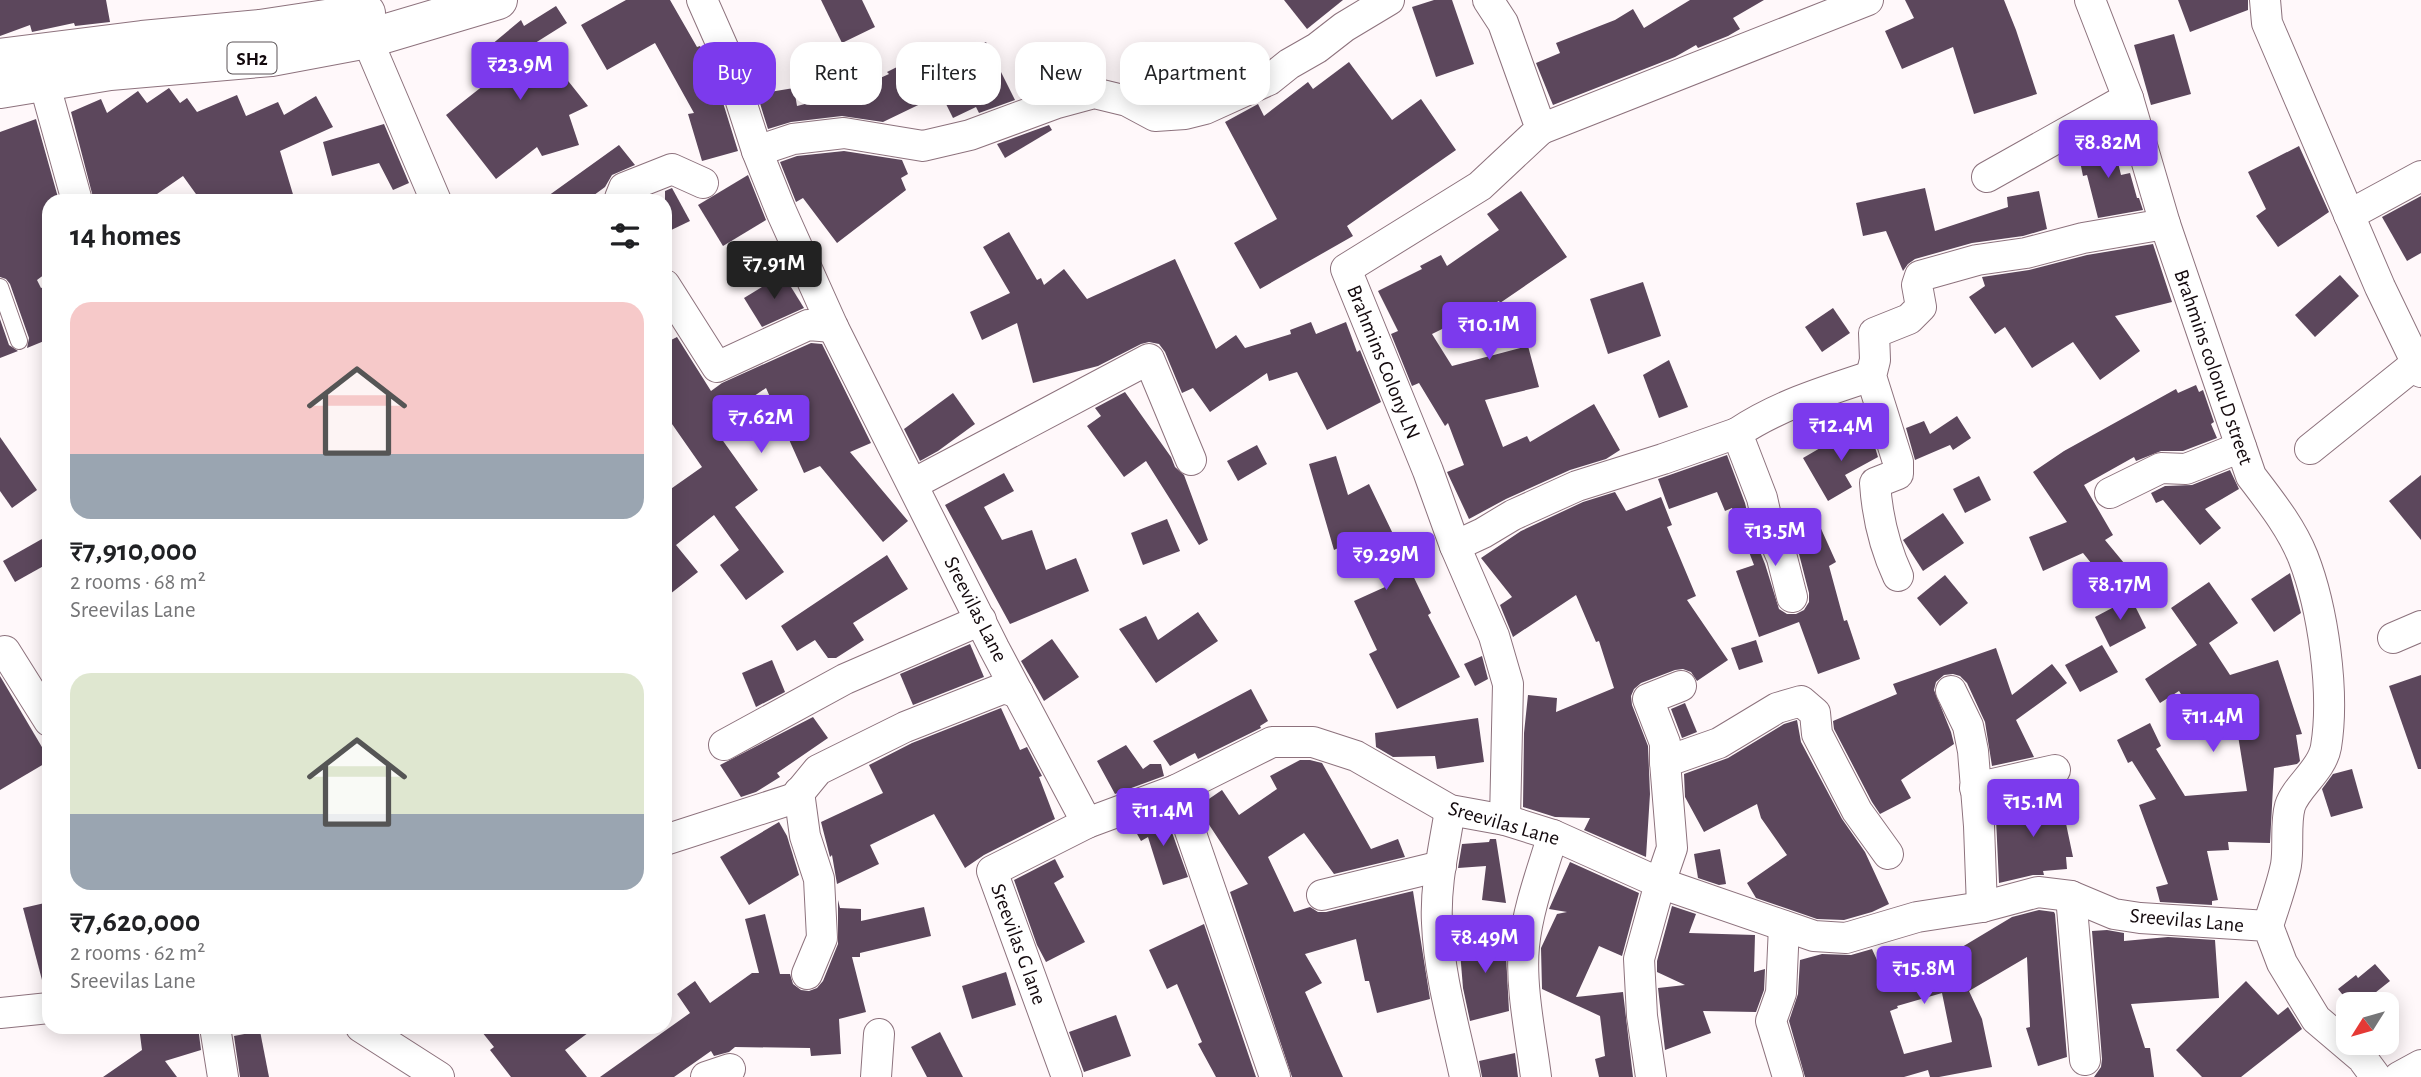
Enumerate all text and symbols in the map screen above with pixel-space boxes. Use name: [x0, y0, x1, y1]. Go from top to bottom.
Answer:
pin: ₹23.9M: [463, 42, 577, 102]
chip: Buy: [693, 42, 776, 105]
chip: Rent: [790, 42, 882, 105]
chip: Filters: [896, 42, 1001, 105]
chip: New: [1015, 42, 1106, 105]
chip: Apartment: [1120, 42, 1270, 105]
road number: SH2: [228, 43, 276, 74]
text: ₹23.9M: [487, 53, 553, 76]
pin: ₹8.82M: [2051, 120, 2165, 180]
text: ₹8.82M: [2075, 131, 2141, 154]
icon: filters: [606, 217, 644, 255]
text: 14 homes: [70, 221, 181, 251]
pin: ₹7.91M: [717, 242, 831, 301]
text: ₹7.91M: [743, 252, 805, 275]
street label: Brahmins colonu D street: [2170, 267, 2257, 468]
street label: Brahmins Colony LN: [1343, 282, 1424, 442]
pin: ₹10.1M: [1432, 302, 1546, 362]
text: ₹10.1M: [1458, 313, 1520, 336]
icon: home: [294, 348, 420, 474]
pin: ₹7.62M: [704, 396, 818, 455]
pin: ₹12.4M: [1784, 404, 1898, 463]
text: ₹7.62M: [728, 406, 794, 429]
text: ₹12.4M: [1809, 414, 1873, 437]
pin: ₹13.5M: [1718, 508, 1832, 568]
text: ₹13.5M: [1744, 519, 1806, 542]
pin: ₹9.29M: [1329, 532, 1443, 592]
text: ₹7,910,000: [70, 536, 197, 566]
text: ₹9.29M: [1353, 543, 1419, 566]
street label: Sreevilas Lane: [940, 553, 1011, 665]
pin: ₹8.17M: [2063, 562, 2177, 622]
text: 2 rooms · 68 m²: [70, 571, 206, 594]
text: ₹8.17M: [2089, 573, 2151, 596]
text: Sreevilas Lane: [70, 599, 196, 622]
pin: ₹11.4M: [2156, 694, 2270, 754]
text: ₹11.4M: [2182, 705, 2244, 728]
icon: home: [294, 719, 420, 845]
pin: ₹15.1M: [1976, 780, 2090, 839]
pin: ₹11.4M: [1106, 788, 1220, 848]
text: ₹15.1M: [2003, 790, 2063, 813]
street label: Sreevilas Lane: [1446, 798, 1562, 849]
text: ₹11.4M: [1132, 799, 1194, 822]
street label: Sreevilas G lane: [987, 881, 1050, 1008]
street label: Sreevilas Lane: [2129, 905, 2245, 936]
text: ₹7,620,000: [70, 907, 200, 937]
pin: ₹8.49M: [1428, 916, 1542, 975]
text: ₹8.49M: [1451, 926, 1519, 949]
text: 2 rooms · 62 m²: [70, 942, 205, 965]
pin: ₹15.8M: [1867, 946, 1981, 1006]
text: ₹15.8M: [1893, 957, 1955, 980]
text: Sreevilas Lane: [70, 970, 196, 993]
north arrow: [2336, 992, 2399, 1055]
map controls: [2336, 992, 2399, 1055]

